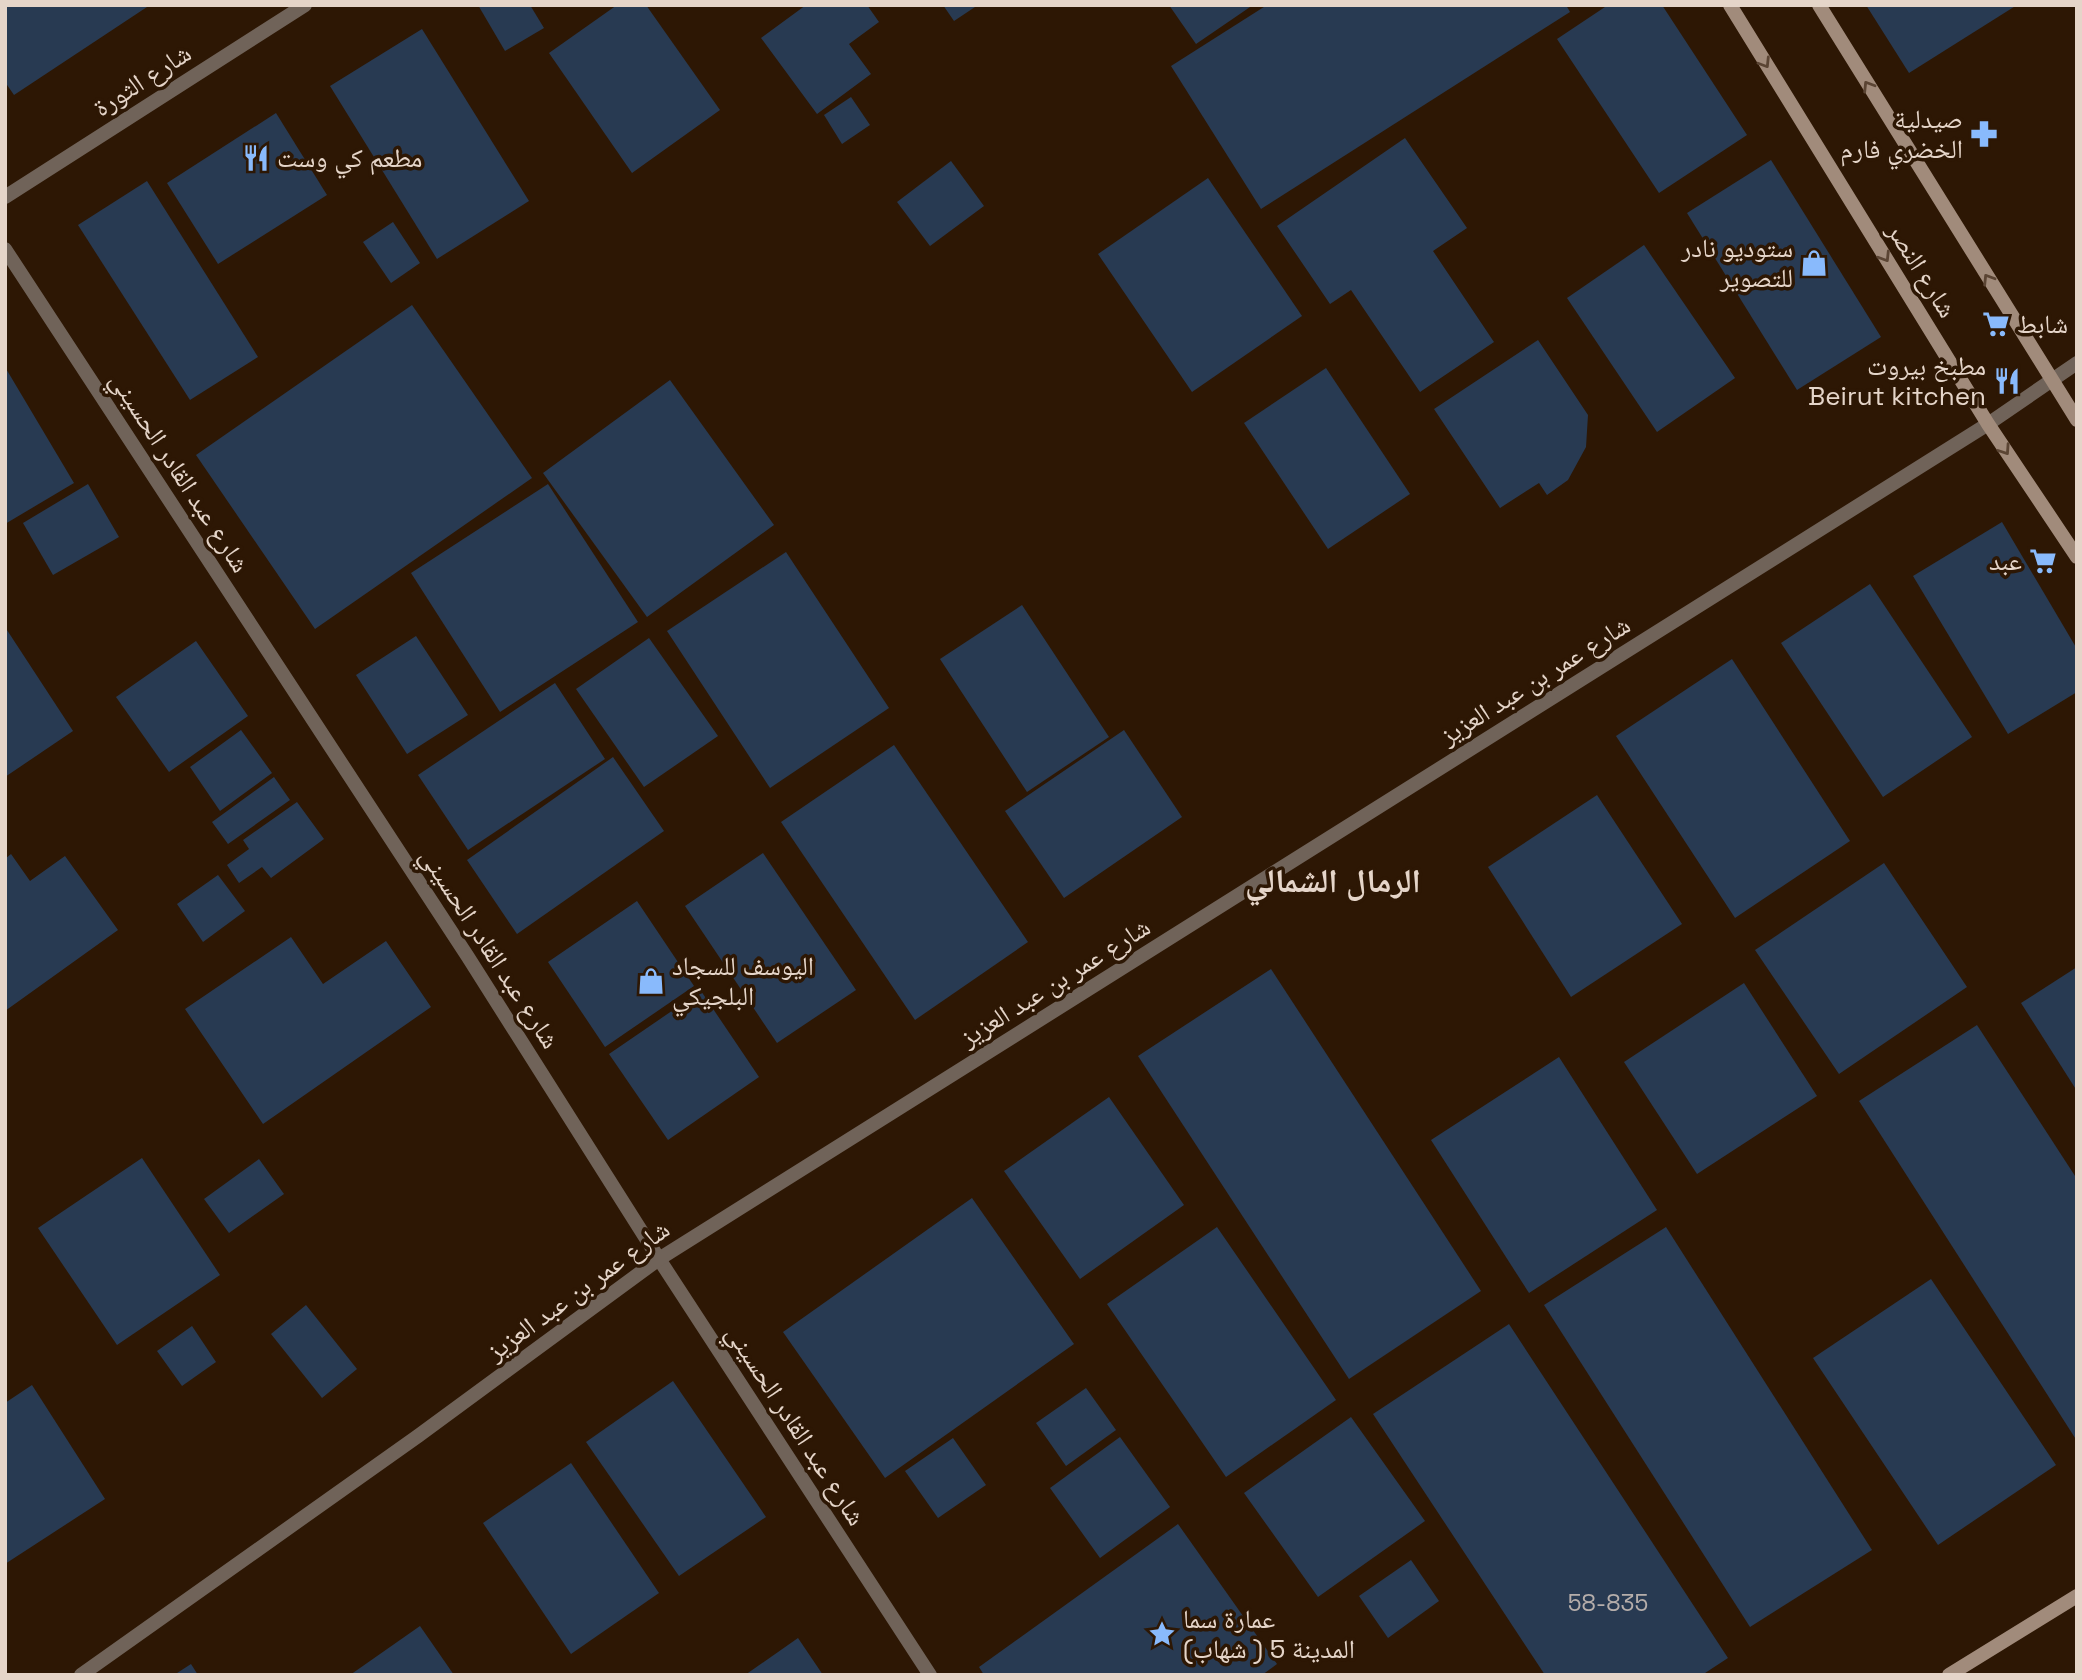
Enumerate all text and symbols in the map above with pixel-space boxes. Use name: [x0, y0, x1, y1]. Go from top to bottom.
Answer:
street label: شارع الثورة: [87, 36, 197, 124]
one-way arrow: [1757, 56, 1770, 69]
one-way arrow: [1864, 80, 1877, 93]
place label: صيدلية الخضري فارم: [1840, 102, 1963, 170]
pharmacy icon: صيدلية الخضري فارم: [1969, 119, 1999, 149]
place label: مطعم كي وست: [277, 141, 422, 179]
restaurant icon: مطعم كي وست: [241, 143, 271, 173]
street label: شارع النصر: [1879, 215, 1965, 324]
place label: ستوديو نادر للتصوير: [1680, 231, 1793, 295]
shop icon: ستوديو نادر للتصوير: [1799, 248, 1829, 278]
one-way arrow: [1877, 249, 1890, 262]
one-way arrow: [1984, 274, 1997, 287]
place label: شابط: [2017, 307, 2068, 341]
supermarket icon: شابط: [1981, 309, 2011, 339]
place label: مطبخ بيروت Beirut kitchen: [1808, 349, 1986, 413]
street label: شارع عبد القادر الحسيني: [99, 365, 258, 581]
restaurant icon: مطبخ بيروت Beirut kitchen: [1992, 366, 2022, 396]
one-way arrow: [1997, 442, 2010, 455]
place label: عبد: [1989, 544, 2022, 578]
supermarket icon: عبد: [2028, 546, 2058, 576]
street label: شارع عمر بن عبد العزيز: [1433, 608, 1637, 753]
street label: شارع عبد القادر الحسيني: [409, 841, 568, 1057]
district label: الرمال الشمالي: [1245, 860, 1421, 906]
street label: شارع عمر بن عبد العزيز: [953, 910, 1157, 1055]
place label: اليوسف للسجاد البلجيكي: [672, 949, 814, 1017]
shop icon: اليوسف للسجاد البلجيكي: [636, 966, 666, 996]
street label: شارع عمر بن عبد العزيز: [479, 1212, 676, 1369]
street label: شارع عبد القادر الحسيني: [715, 1318, 874, 1534]
house number: 58-835: [1568, 1588, 1648, 1618]
place label: عمارة سما المدينة 5 ( شهاب): [1183, 1602, 1355, 1666]
place icon: عمارة سما المدينة 5 ( شهاب): [1147, 1619, 1177, 1649]

